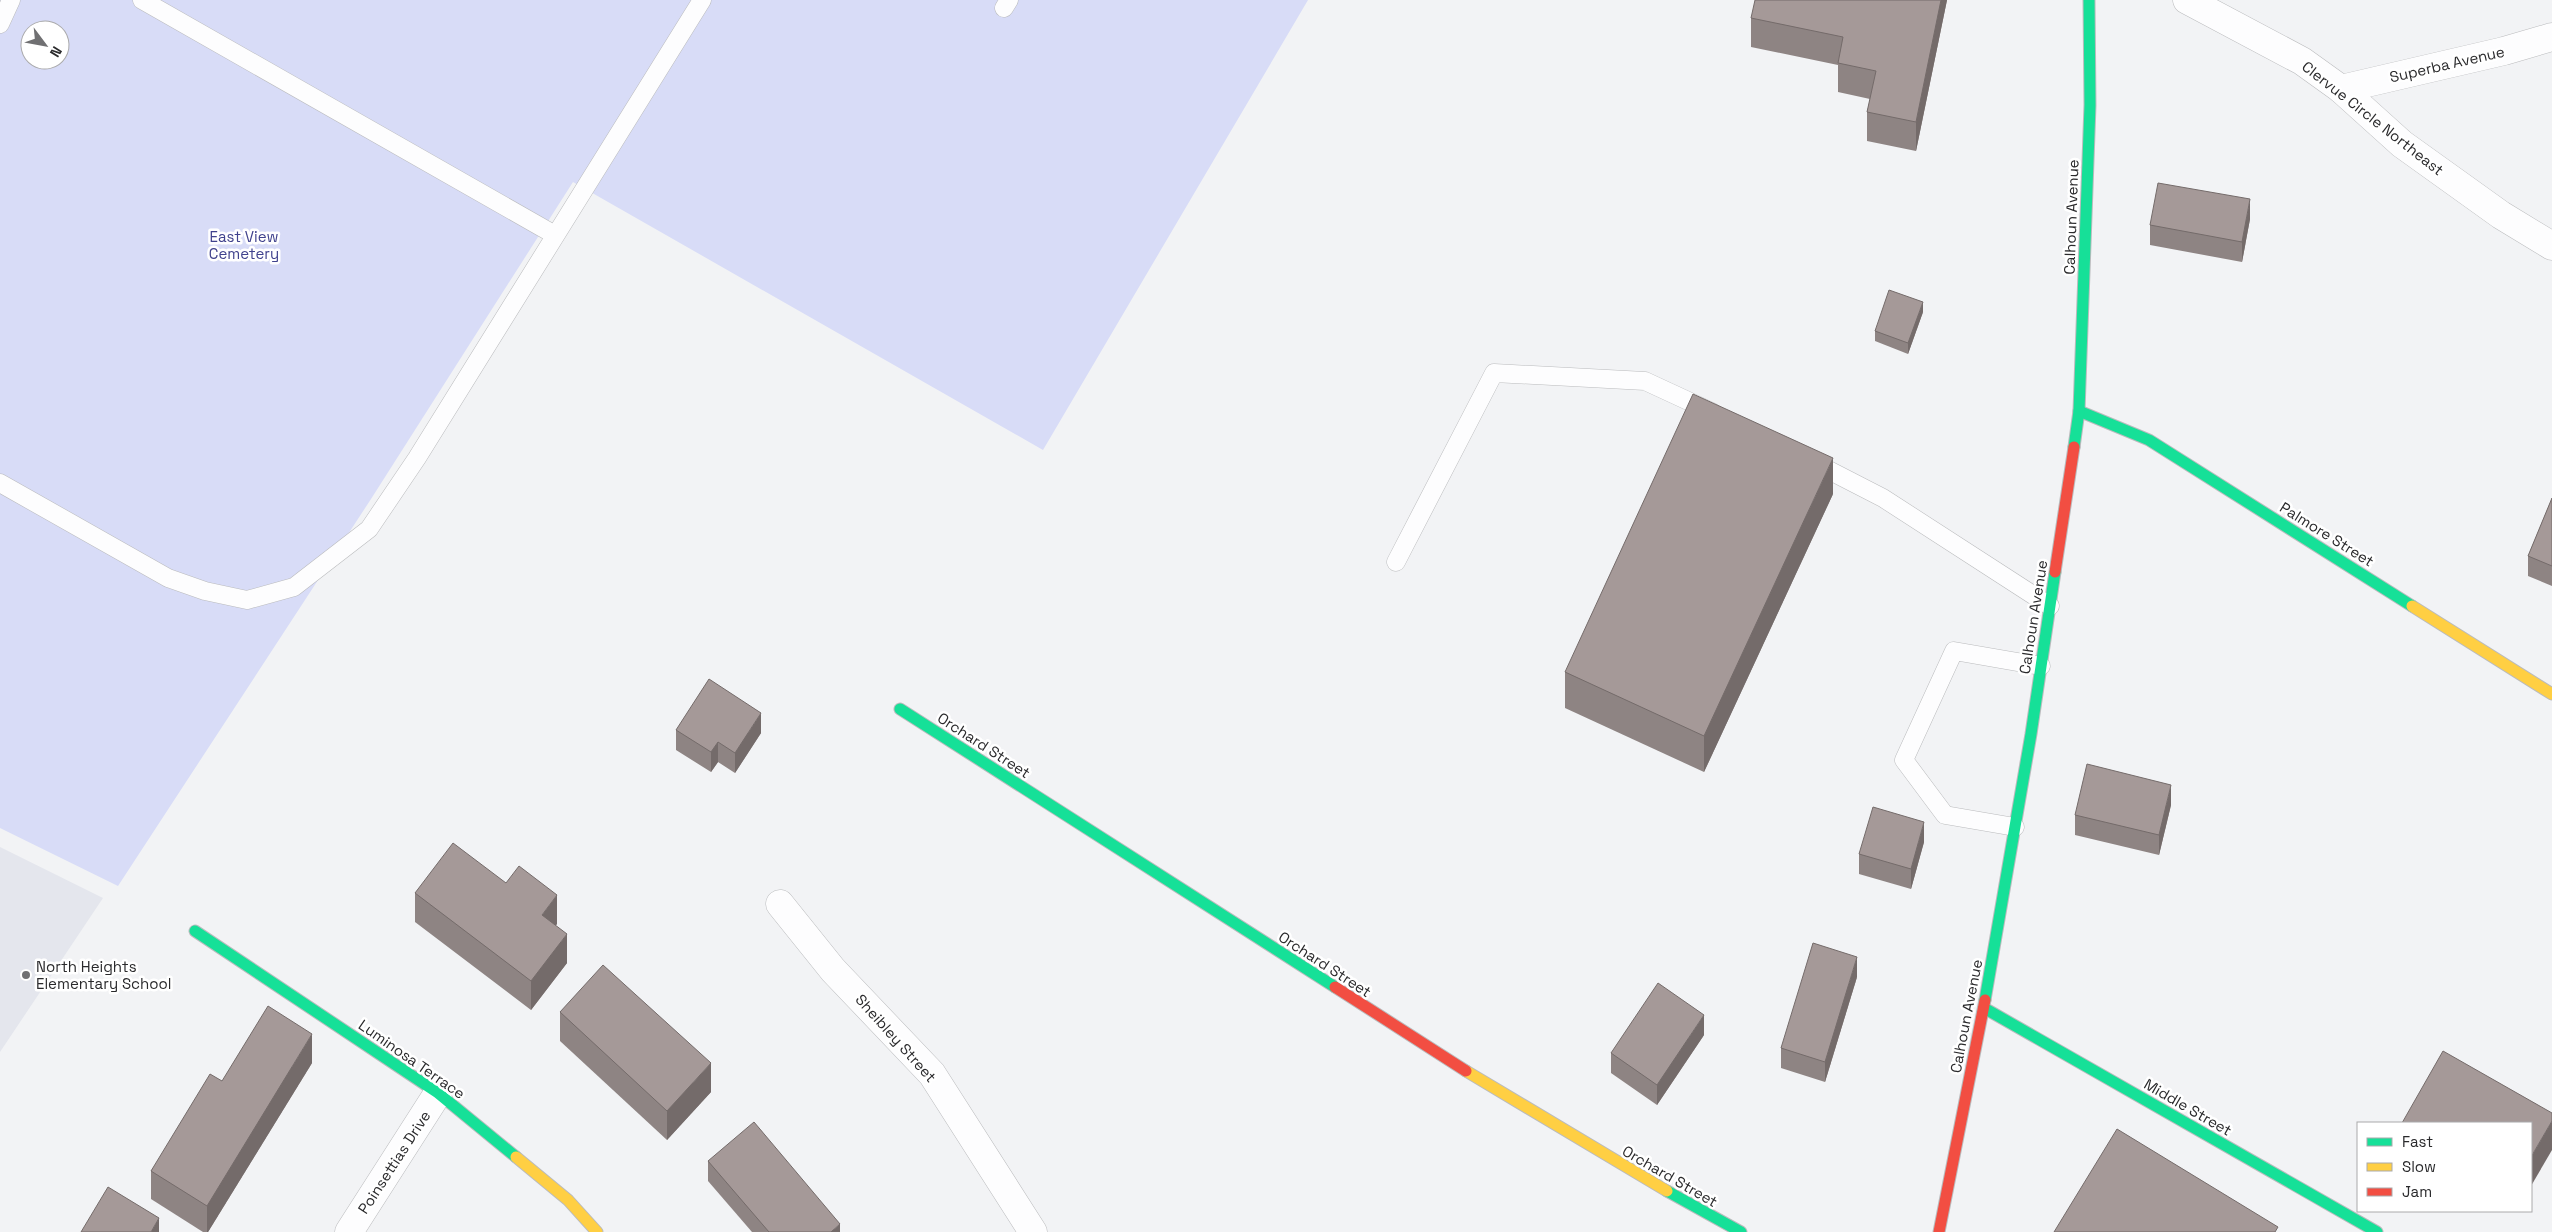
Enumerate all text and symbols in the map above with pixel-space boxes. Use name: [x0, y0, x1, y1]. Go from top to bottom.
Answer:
north arrow: [20, 20, 70, 70]
street label: Superba Avenue: [2388, 42, 2506, 86]
text: N: [46, 43, 66, 61]
street label: Clervue Circle Northeast: [2298, 57, 2448, 179]
street label: Calhoun Avenue: [2059, 159, 2083, 275]
park label: East View Cemetery: [209, 227, 279, 263]
street label: Palmore Street: [2276, 498, 2378, 571]
street label: Calhoun Avenue: [2015, 558, 2051, 675]
street label: Orchard Street: [934, 708, 1034, 782]
street label: Orchard Street: [1275, 927, 1375, 1001]
place label: North Heights Elementary School: [36, 957, 172, 993]
street label: Calhoun Avenue: [1946, 957, 1986, 1074]
marker: North Heights Elementary School: [20, 969, 32, 981]
street label: Sheibley Street: [851, 990, 941, 1086]
street label: Luminosa Terrace: [355, 1015, 469, 1103]
street label: Middle Street: [2141, 1074, 2235, 1140]
street label: Poinsettias Drive: [354, 1107, 435, 1217]
legend: [2357, 1122, 2532, 1212]
text: Fast: [2402, 1132, 2433, 1151]
street label: Orchard Street: [1619, 1141, 1721, 1211]
text: Slow: [2402, 1157, 2436, 1176]
text: Jam: [2402, 1182, 2432, 1201]

